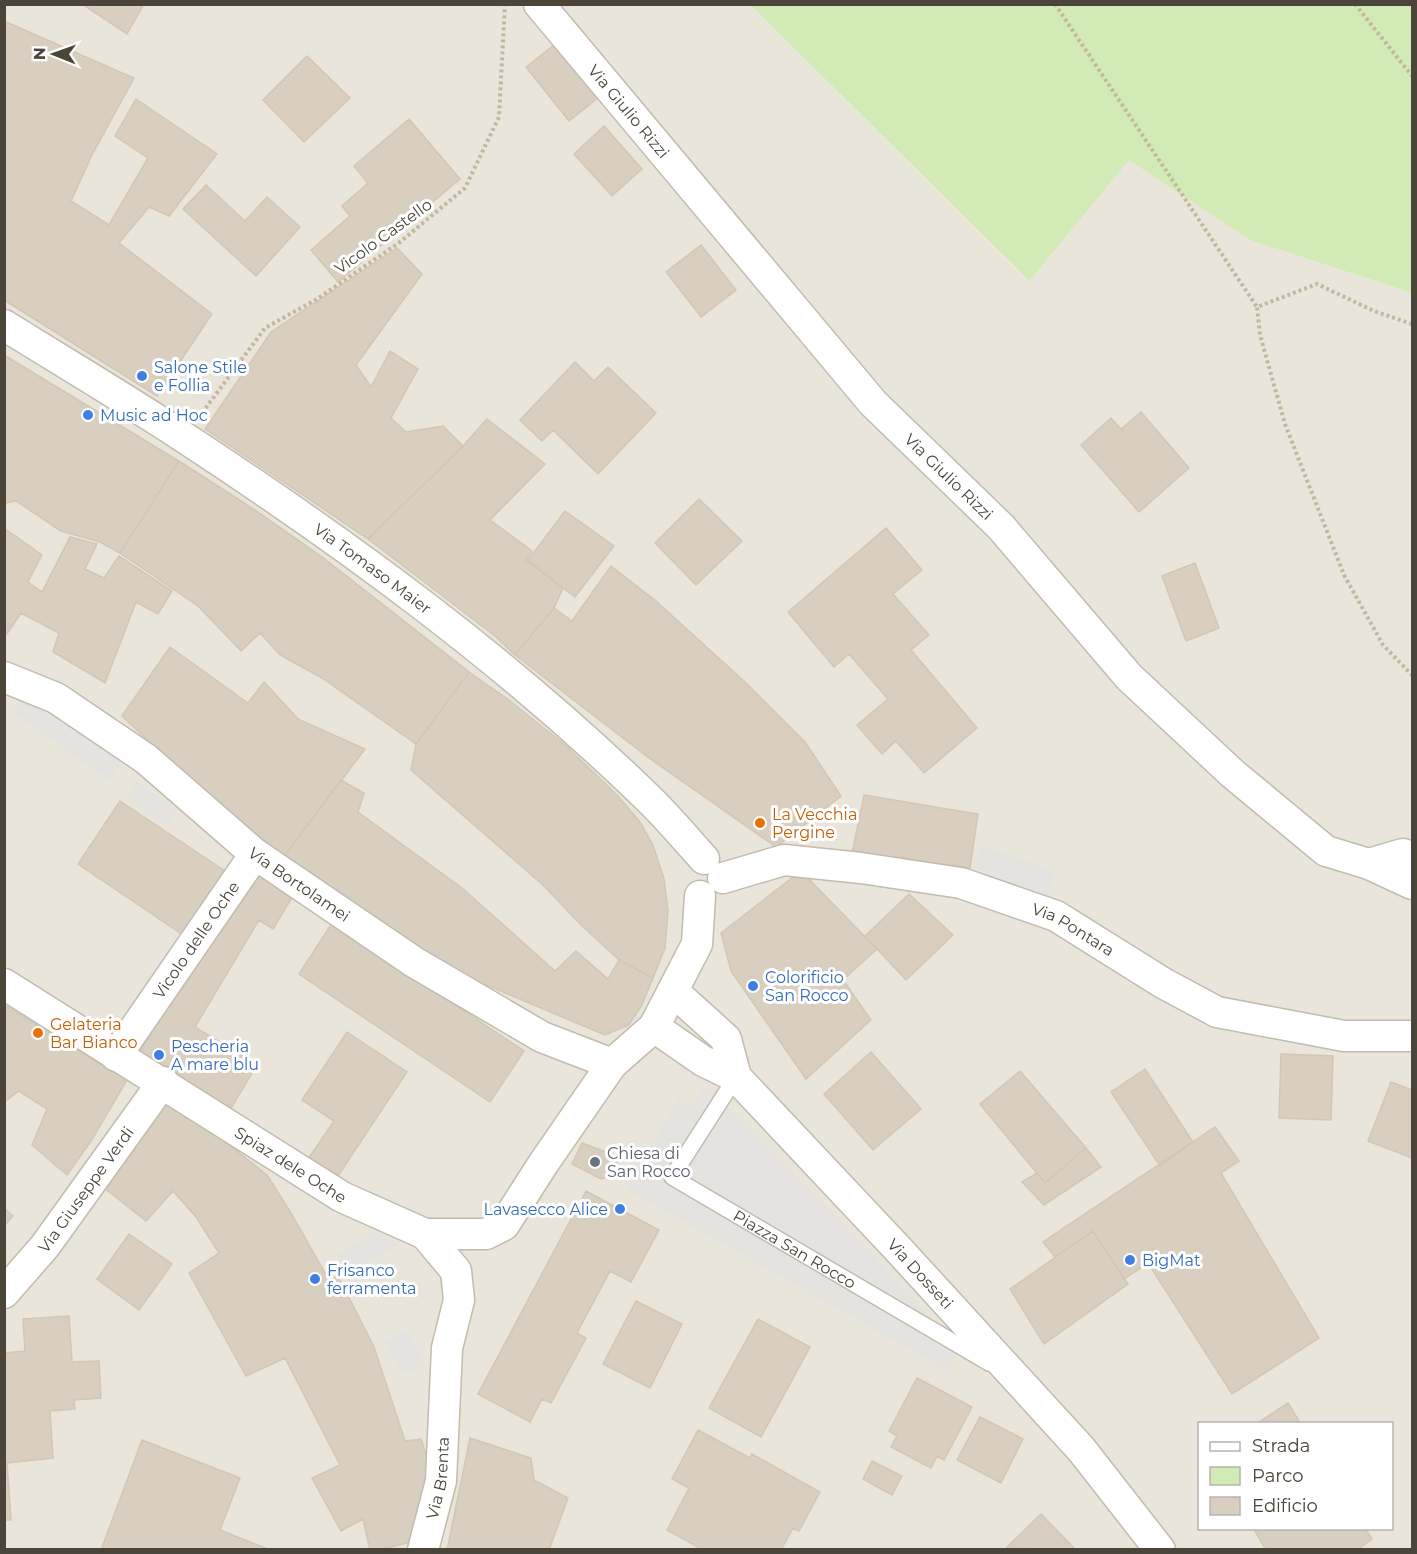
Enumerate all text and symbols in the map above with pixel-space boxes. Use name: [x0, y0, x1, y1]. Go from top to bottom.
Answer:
north arrow: [24, 24, 84, 84]
text: N: [30, 47, 49, 60]
street label: Via Giulio Rizzi: [584, 61, 673, 162]
street label: Vicolo Castello: [331, 195, 436, 278]
place label: Salone Stile e Follia: [154, 358, 247, 395]
marker: Salone Stile e Follia: [135, 369, 149, 383]
place label: Music ad Hoc: [100, 406, 208, 425]
marker: Music ad Hoc: [81, 408, 95, 422]
street label: Via Giulio Rizzi: [900, 430, 997, 524]
street label: Via Tomaso Maier: [310, 519, 435, 618]
place label: La Vecchia Pergine: [772, 805, 857, 842]
marker: La Vecchia Pergine: [753, 816, 767, 830]
street label: Via Bortolamei: [244, 843, 353, 926]
street label: Vicolo delle Oche: [149, 878, 243, 1003]
street label: Via Pontara: [1029, 899, 1118, 960]
place label: Colorificio San Rocco: [765, 968, 849, 1005]
marker: Colorificio San Rocco: [746, 979, 760, 993]
place label: Gelateria Bar Bianco: [50, 1015, 138, 1052]
marker: Gelateria Bar Bianco: [31, 1026, 45, 1040]
place label: Pescheria A mare blu: [171, 1037, 259, 1074]
marker: Pescheria A mare blu: [152, 1048, 166, 1062]
street label: Via Giuseppe Verdi: [34, 1123, 138, 1257]
street label: Spiaz dele Oche: [231, 1123, 350, 1207]
place label: Chiesa di San Rocco: [607, 1144, 691, 1181]
marker: Chiesa di San Rocco: [588, 1155, 602, 1169]
place label: Lavasecco Alice: [483, 1200, 608, 1219]
marker: Lavasecco Alice: [613, 1202, 627, 1216]
street label: Piazza San Rocco: [730, 1206, 859, 1293]
street label: Via Dosseti: [883, 1235, 957, 1313]
place label: BigMat: [1142, 1251, 1201, 1270]
marker: BigMat: [1123, 1253, 1137, 1267]
place label: Frisanco ferramenta: [327, 1261, 417, 1298]
marker: Frisanco ferramenta: [308, 1272, 322, 1286]
legend: [1198, 1422, 1393, 1530]
text: Strada: [1252, 1435, 1310, 1457]
street label: Via Brenta: [422, 1436, 453, 1521]
text: Parco: [1252, 1465, 1304, 1487]
text: Edificio: [1252, 1495, 1318, 1517]

